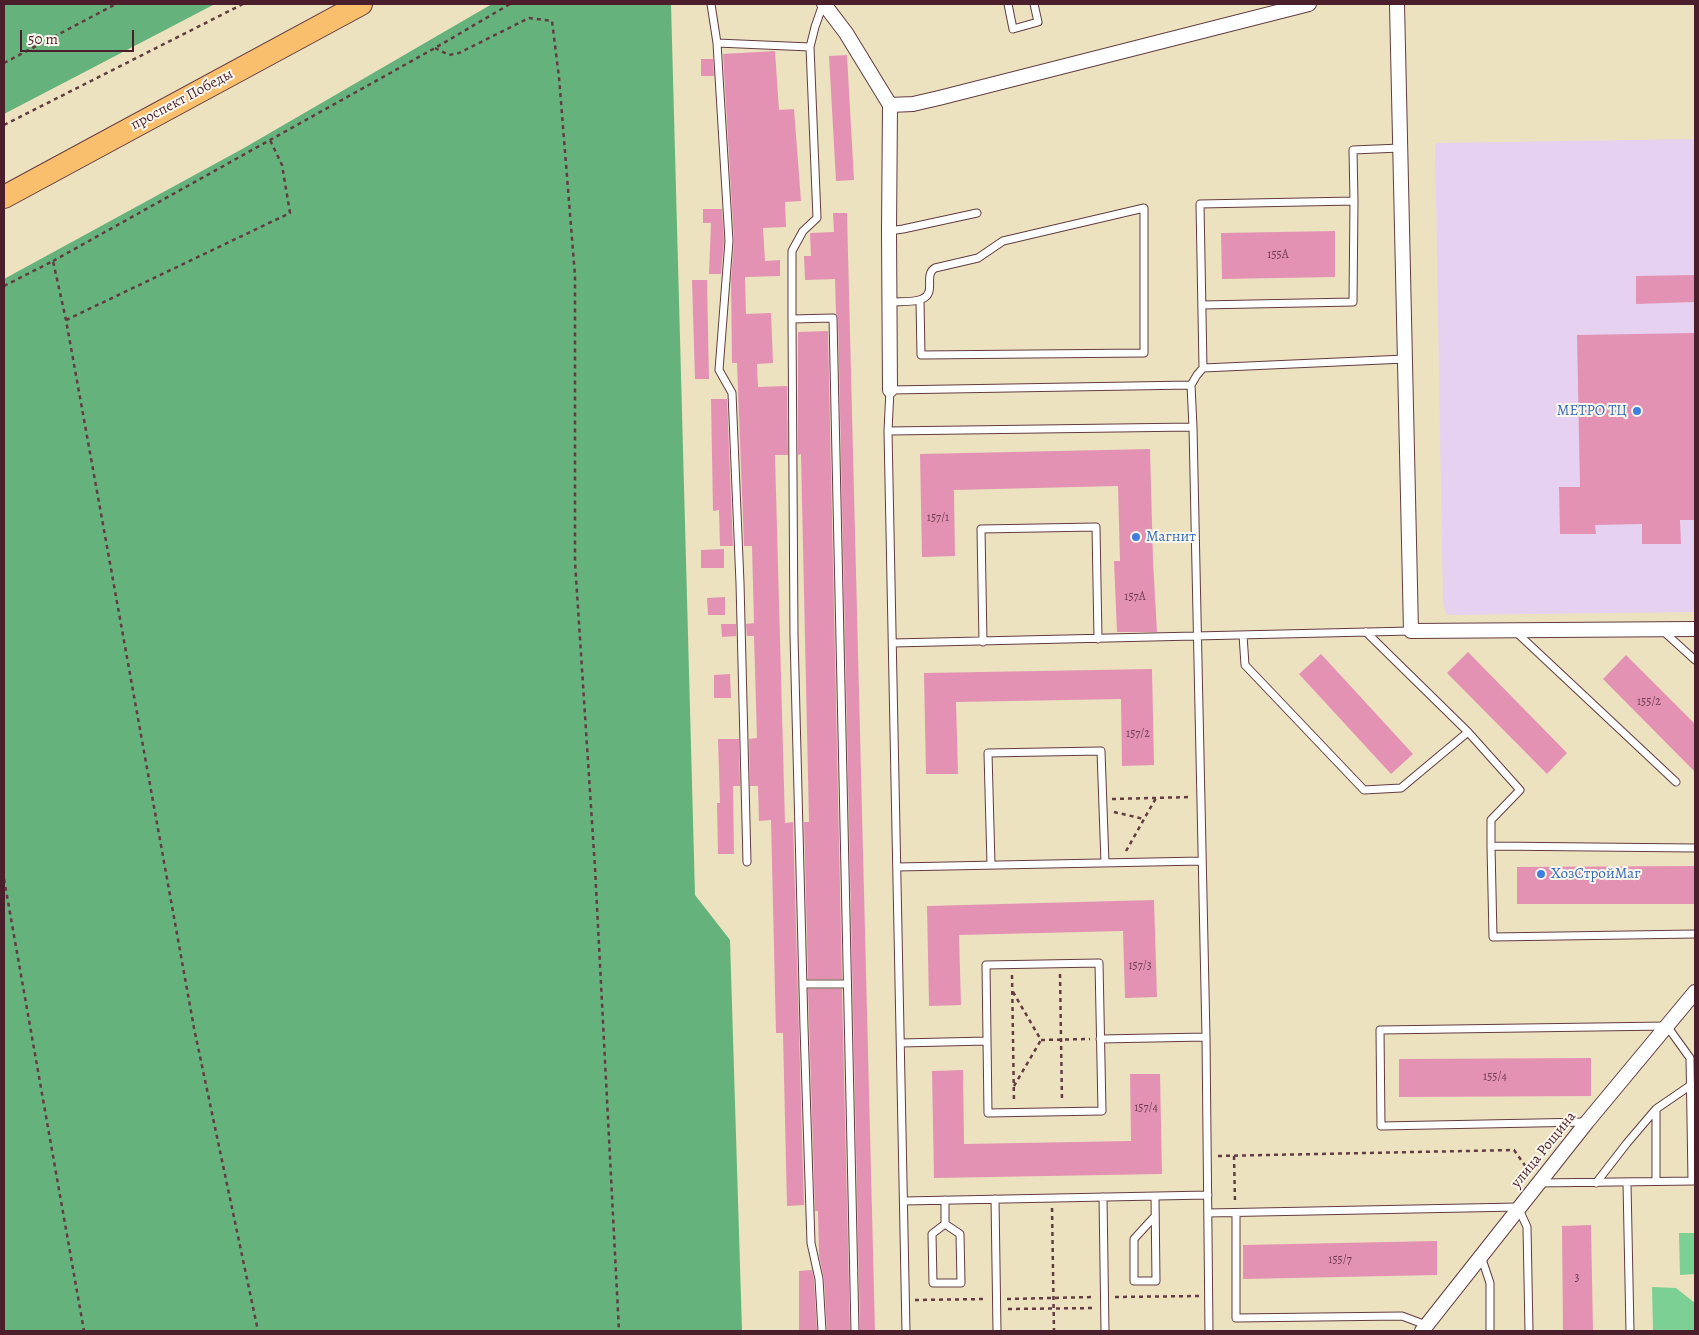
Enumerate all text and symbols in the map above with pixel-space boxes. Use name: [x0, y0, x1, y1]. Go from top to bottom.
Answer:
scale bar: [22, 20, 136, 52]
text: 50 m: [28, 29, 58, 49]
street label: проспект Победы: [128, 65, 236, 135]
house number: 155А: [1267, 248, 1289, 262]
place label: МЕТРО ТЦ: [1557, 402, 1627, 420]
marker: МЕТРО ТЦ: [1631, 405, 1643, 417]
house number: 157/1: [927, 511, 949, 525]
place label: Магнит: [1146, 528, 1196, 546]
marker: Магнит: [1130, 531, 1142, 543]
house number: 157А: [1124, 590, 1146, 604]
house number: 155/2: [1637, 695, 1661, 709]
house number: 157/2: [1126, 727, 1150, 741]
place label: ХозСтройМаг: [1551, 865, 1640, 883]
marker: ХозСтройМаг: [1535, 868, 1547, 880]
house number: 157/3: [1128, 959, 1152, 973]
house number: 155/4: [1483, 1070, 1507, 1084]
house number: 157/4: [1134, 1101, 1158, 1115]
street label: улица Рощина: [1508, 1108, 1580, 1192]
house number: 155/7: [1328, 1253, 1352, 1267]
house number: 3: [1575, 1271, 1579, 1285]

